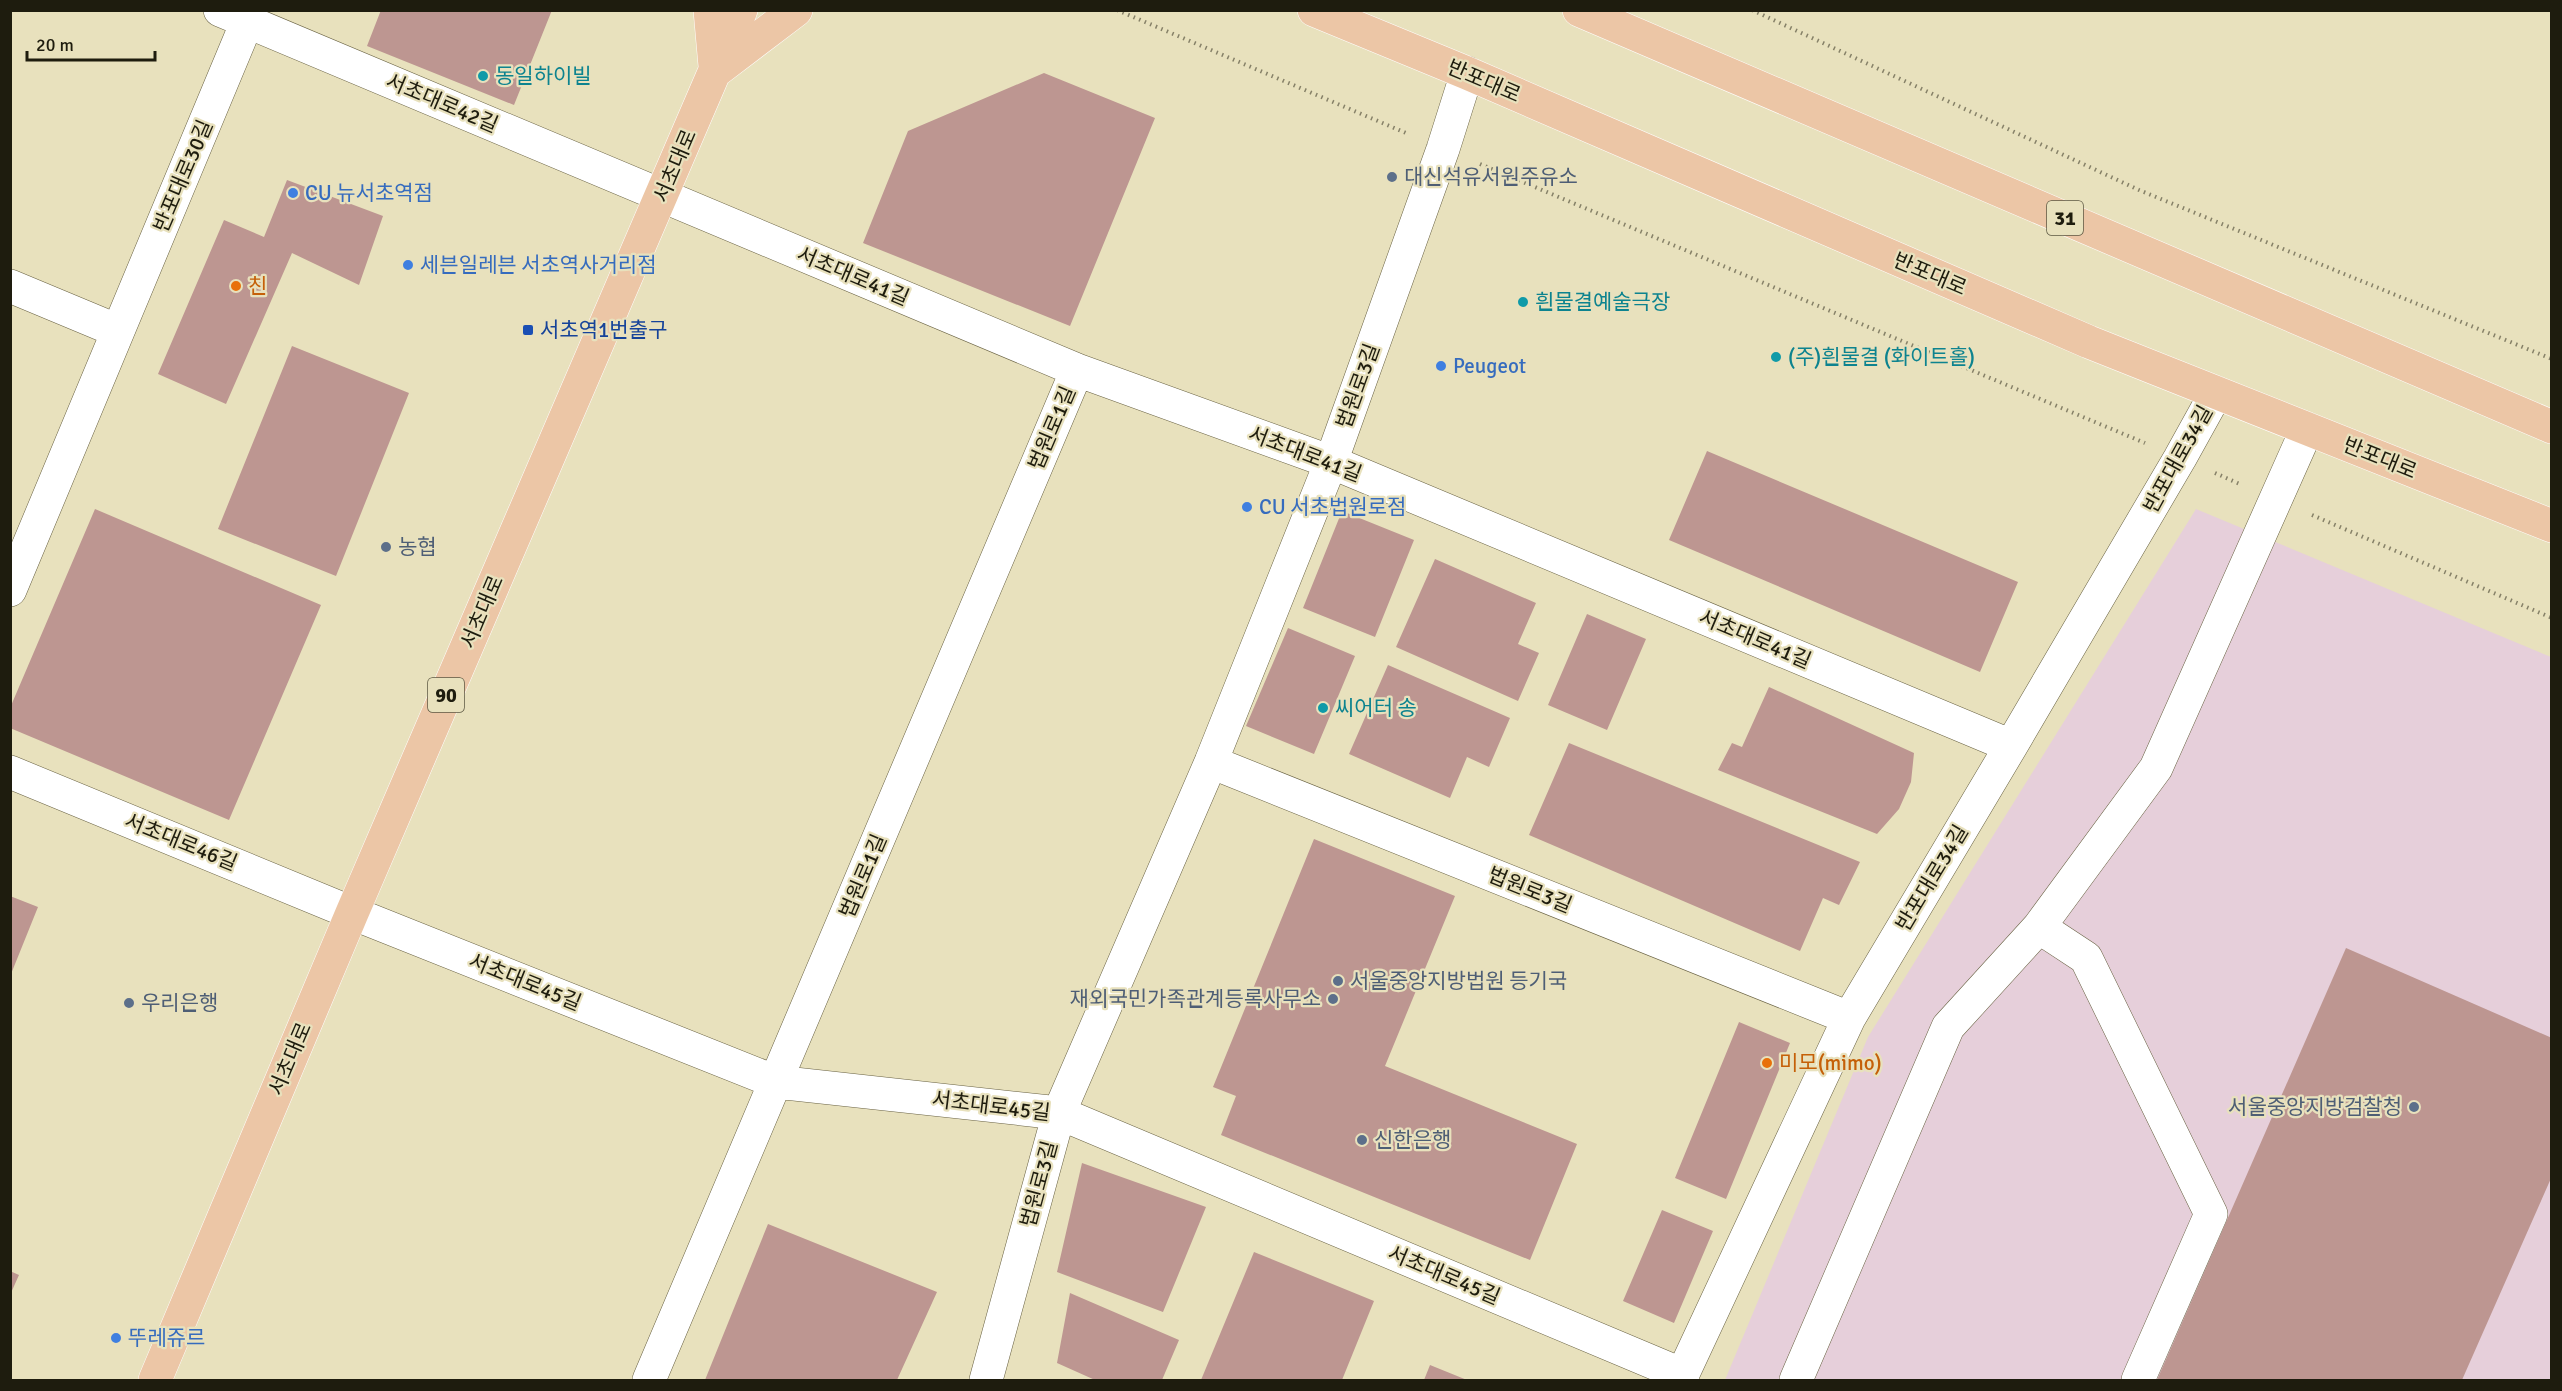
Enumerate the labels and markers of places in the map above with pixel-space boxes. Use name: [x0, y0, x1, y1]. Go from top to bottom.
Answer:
place label: 동일하이빌: [495, 63, 592, 89]
marker: 동일하이빌: [476, 69, 490, 83]
place label: 대신석유서원주유소: [1404, 164, 1578, 190]
marker: 대신석유서원주유소: [1385, 170, 1399, 184]
place label: CU 뉴서초역점: [305, 180, 433, 206]
marker: CU 뉴서초역점: [286, 186, 300, 200]
place label: 세븐일레븐 서초역사거리점: [420, 252, 656, 278]
marker: 세븐일레븐 서초역사거리점: [401, 258, 415, 272]
place label: 친: [248, 273, 267, 299]
marker: 친: [229, 279, 243, 293]
place label: 흰물결예술극장: [1535, 289, 1670, 315]
marker: 흰물결예술극장: [1516, 295, 1530, 309]
place label: 서초역1번출구: [540, 317, 667, 343]
marker: 서초역1번출구: [521, 323, 535, 337]
place label: (주)흰물결 (화이트홀): [1788, 344, 1975, 370]
marker: (주)흰물결 (화이트홀): [1769, 350, 1783, 364]
place label: Peugeot: [1453, 353, 1526, 379]
marker: Peugeot: [1434, 359, 1448, 373]
place label: CU 서초법원로점: [1259, 494, 1406, 520]
marker: CU 서초법원로점: [1240, 500, 1254, 514]
place label: 농협: [398, 534, 437, 560]
marker: 농협: [379, 540, 393, 554]
place label: 씨어터 송: [1335, 695, 1417, 721]
marker: 씨어터 송: [1316, 701, 1330, 715]
place label: 서울중앙지방법원 등기국: [1350, 968, 1567, 994]
marker: 서울중앙지방법원 등기국: [1331, 974, 1345, 988]
place label: 재외국민가족관계등록사무소: [1070, 986, 1321, 1012]
place label: 우리은행: [141, 990, 218, 1016]
marker: 재외국민가족관계등록사무소: [1326, 992, 1340, 1006]
marker: 우리은행: [122, 996, 136, 1010]
place label: 미모(mimo): [1779, 1050, 1882, 1076]
marker: 미모(mimo): [1760, 1056, 1774, 1070]
place label: 서울중앙지방검찰청: [2228, 1094, 2402, 1120]
marker: 서울중앙지방검찰청: [2407, 1100, 2421, 1114]
place label: 신한은행: [1374, 1127, 1451, 1153]
marker: 신한은행: [1355, 1133, 1369, 1147]
place label: 뚜레쥬르: [128, 1325, 205, 1351]
marker: 뚜레쥬르: [109, 1331, 123, 1345]

